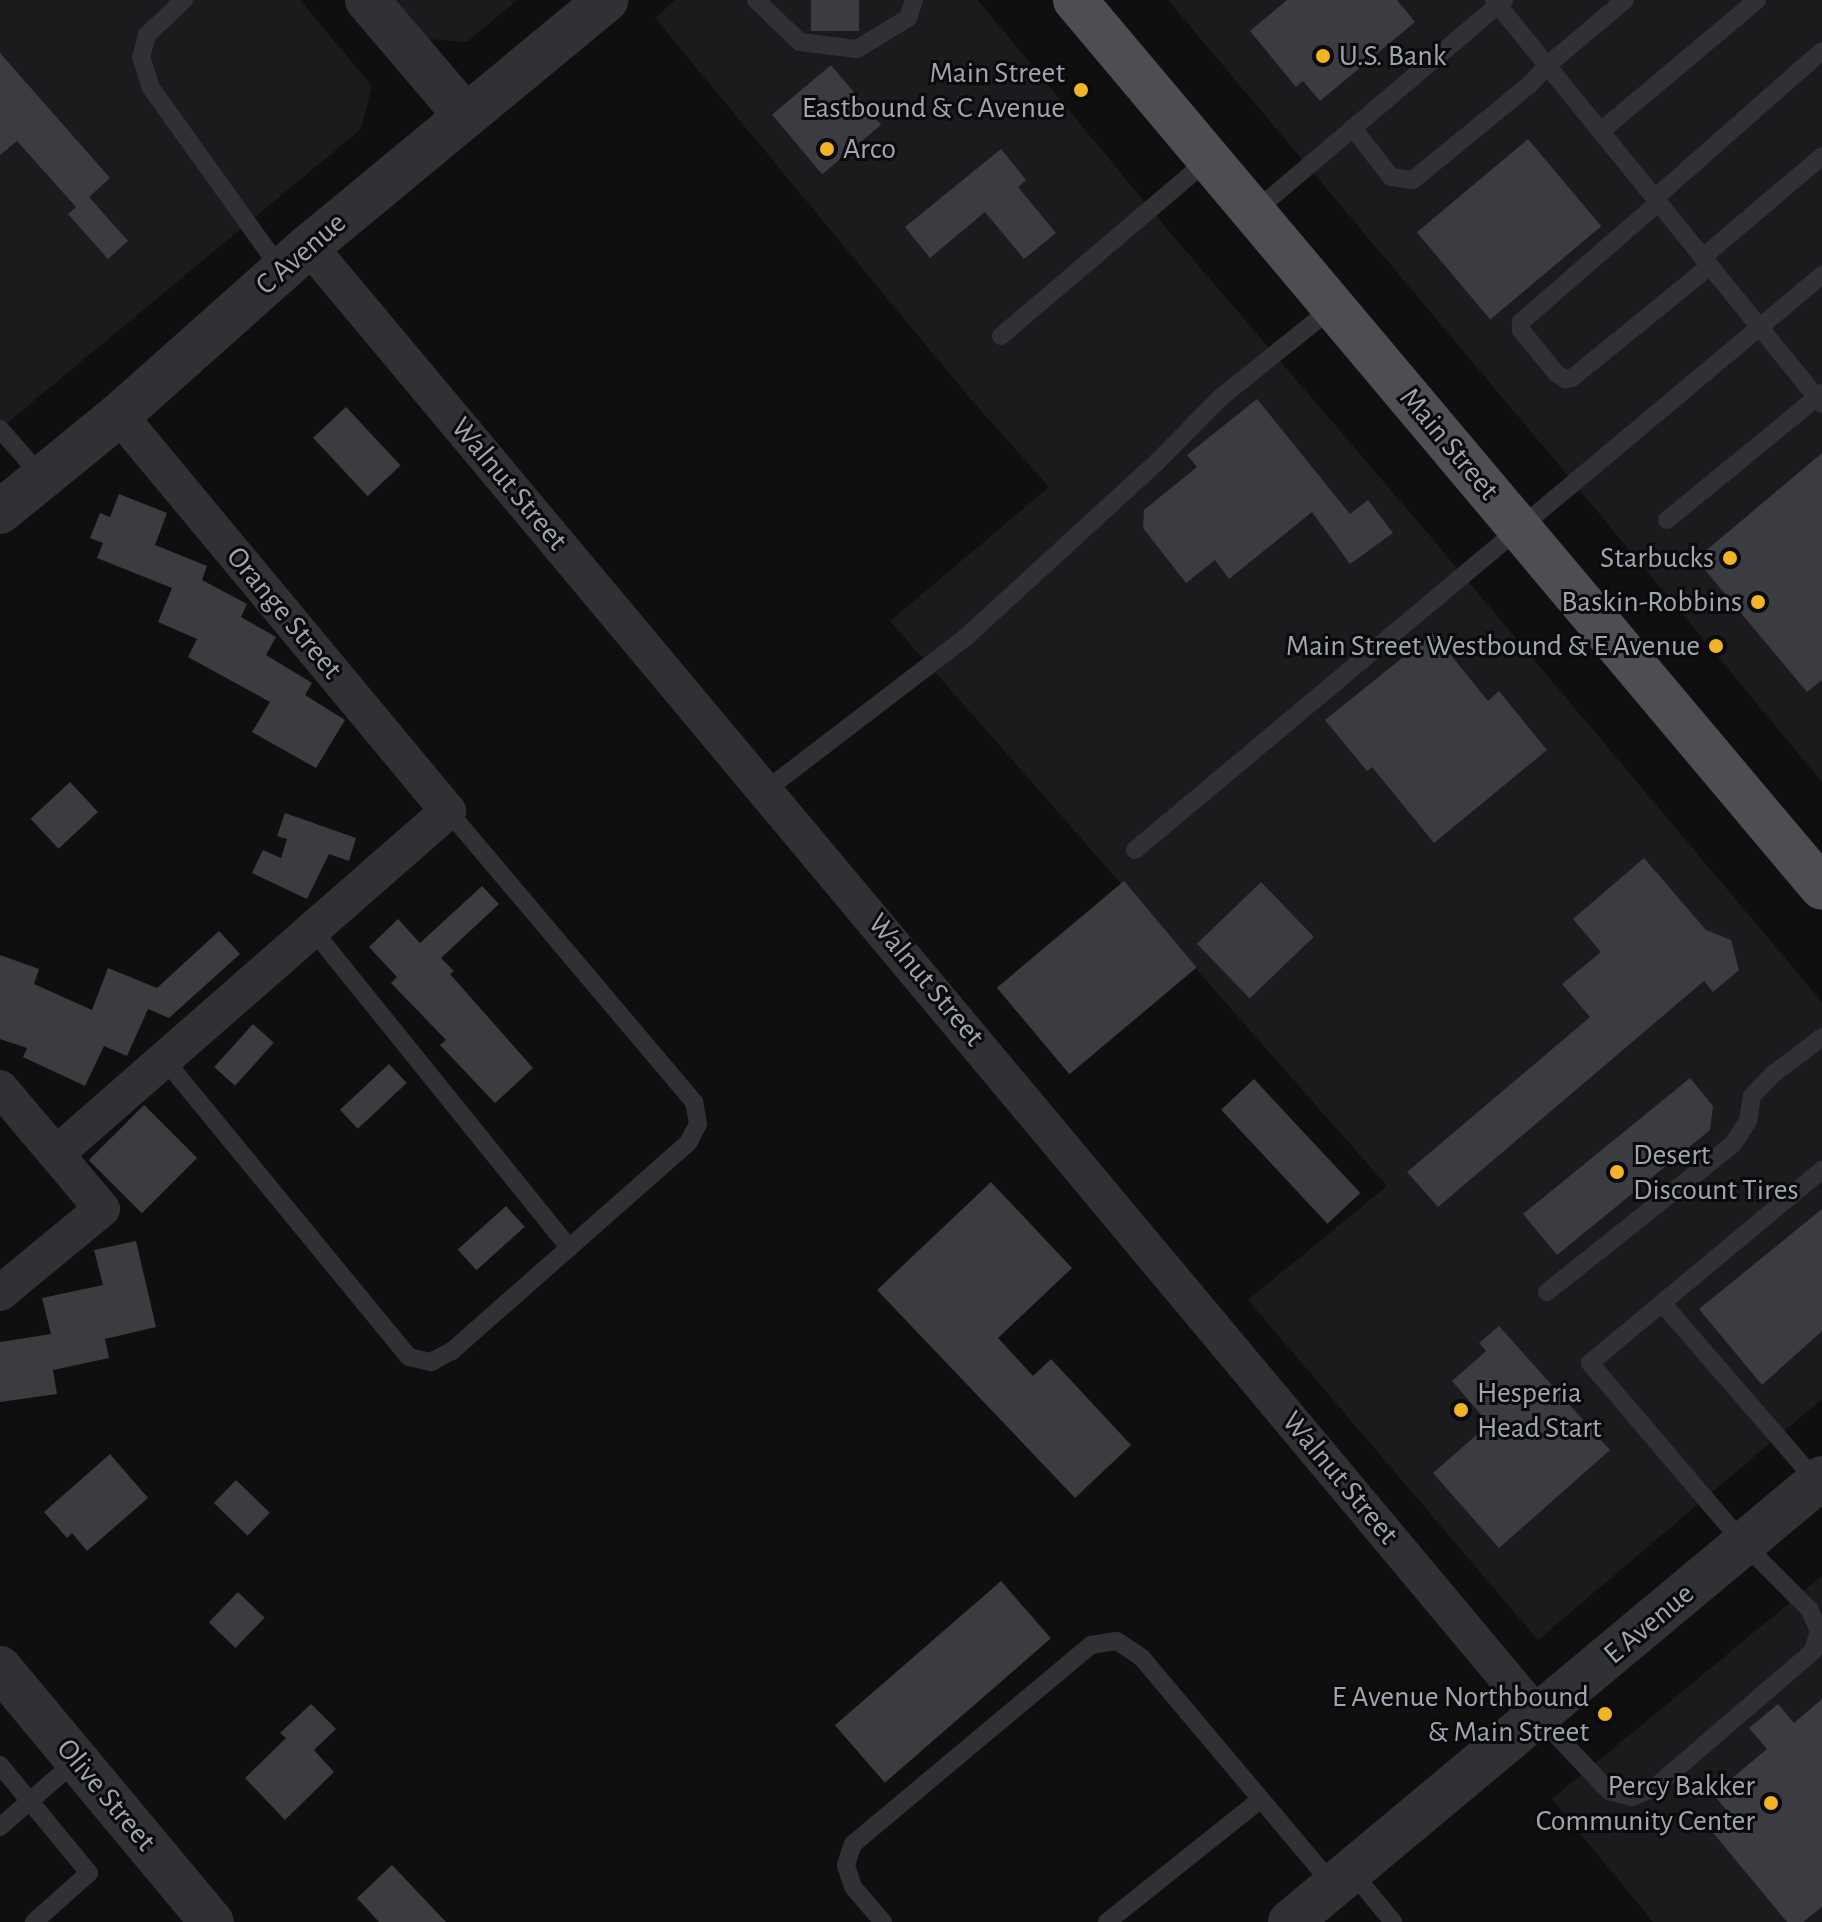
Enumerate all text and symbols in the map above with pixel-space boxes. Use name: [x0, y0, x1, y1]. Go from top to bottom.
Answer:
place label: U.S. Bank: [1339, 38, 1447, 74]
marker: U.S. Bank: [1314, 47, 1332, 65]
place label: Main Street Eastbound & C Avenue: [802, 55, 1065, 126]
marker: Main Street Eastbound & C Avenue: [1072, 81, 1090, 99]
place label: Arco: [843, 131, 896, 167]
marker: Arco: [818, 140, 836, 158]
street label: C Avenue: [248, 205, 354, 303]
street label: Main Street: [1392, 381, 1506, 507]
street label: Walnut Street: [443, 410, 575, 558]
street label: Orange Street: [218, 540, 350, 686]
place label: Starbucks: [1600, 540, 1714, 576]
marker: Starbucks: [1721, 549, 1739, 567]
place label: Baskin-Robbins: [1561, 584, 1742, 620]
marker: Baskin-Robbins: [1749, 593, 1767, 611]
place label: Main Street Westbound & E Avenue: [1286, 628, 1700, 664]
marker: Main Street Westbound & E Avenue: [1707, 637, 1725, 655]
street label: Walnut Street: [860, 906, 992, 1054]
place label: Desert Discount Tires: [1633, 1137, 1799, 1208]
marker: Desert Discount Tires: [1608, 1163, 1626, 1181]
place label: Hesperia Head Start: [1477, 1375, 1602, 1446]
marker: Hesperia Head Start: [1452, 1401, 1470, 1419]
street label: Walnut Street: [1274, 1404, 1406, 1552]
street label: E Avenue: [1597, 1576, 1701, 1672]
place label: E Avenue Northbound & Main Street: [1332, 1679, 1589, 1750]
marker: E Avenue Northbound & Main Street: [1596, 1705, 1614, 1723]
street label: Olive Street: [49, 1732, 163, 1858]
place label: Percy Bakker Community Center: [1536, 1768, 1755, 1838]
marker: Percy Bakker Community Center: [1762, 1794, 1780, 1812]

